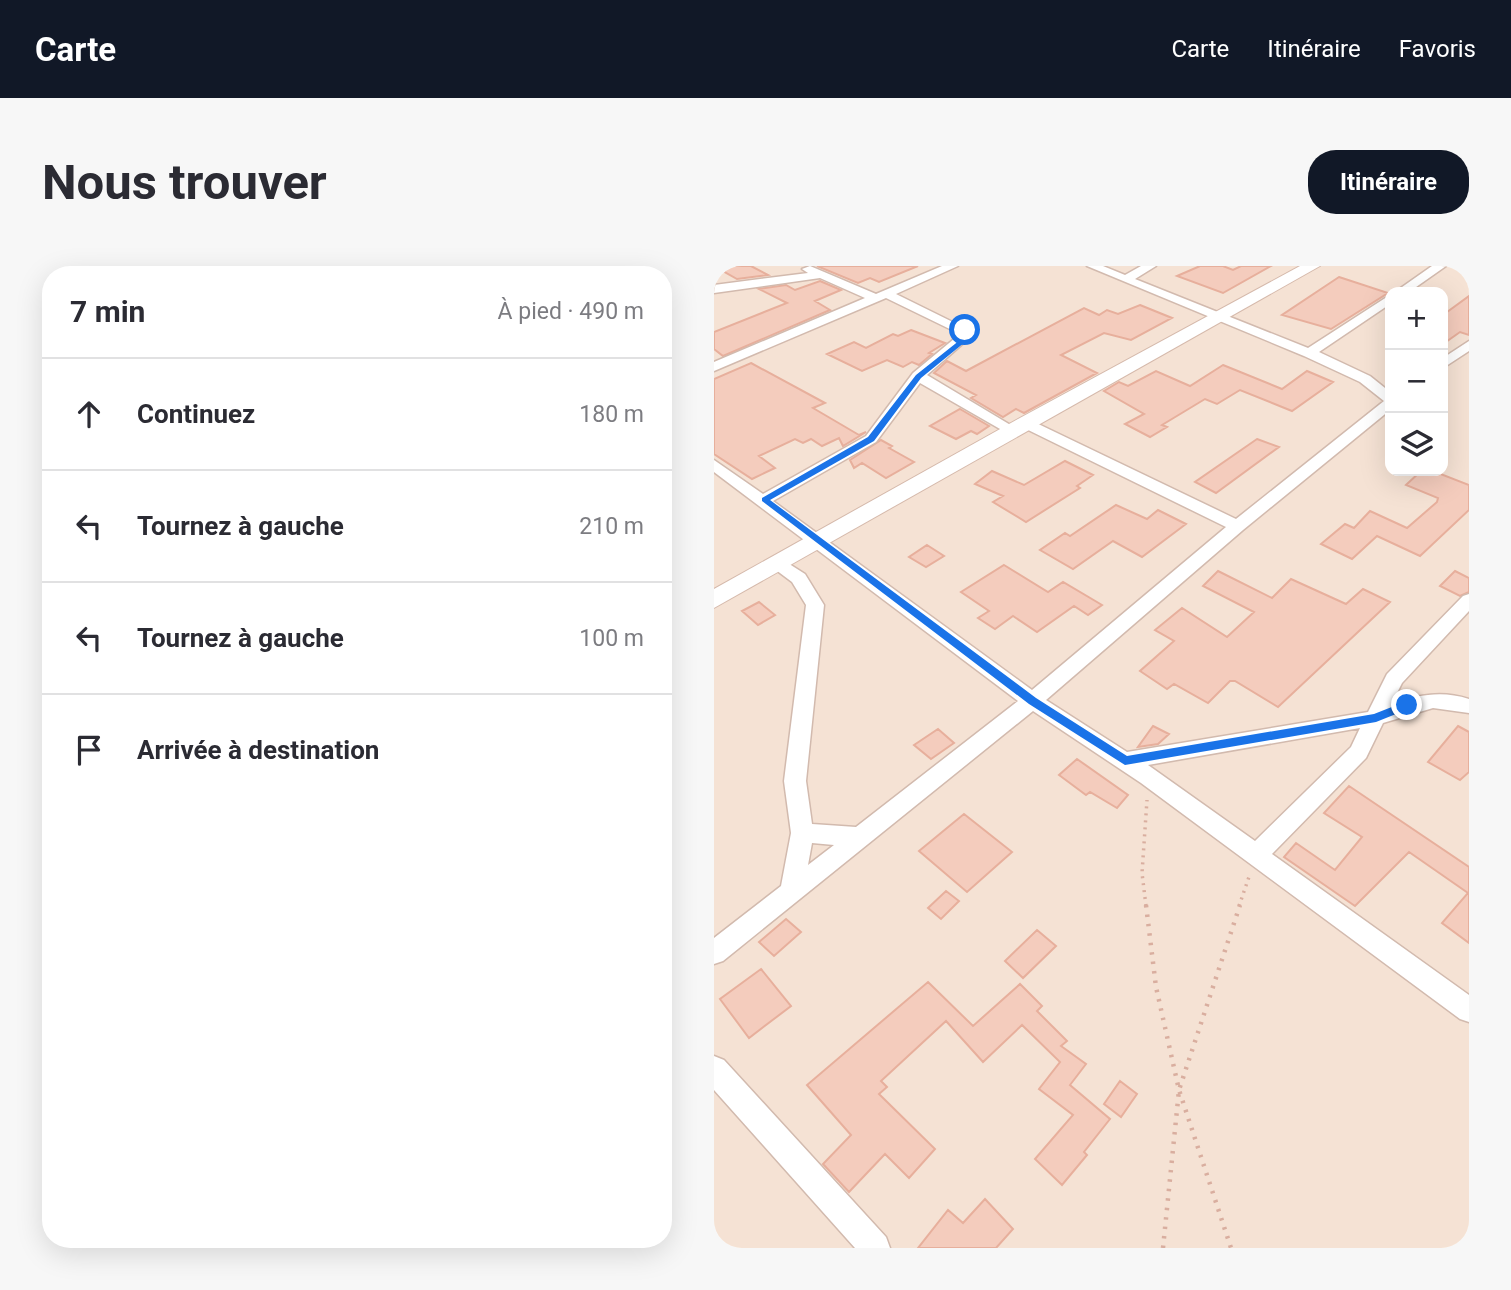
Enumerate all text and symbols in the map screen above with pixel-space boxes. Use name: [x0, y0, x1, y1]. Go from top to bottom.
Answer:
text: Carte: [35, 30, 116, 69]
text: Carte: [1171, 35, 1229, 63]
text: Itinéraire: [1267, 35, 1361, 63]
text: Favoris: [1399, 35, 1476, 63]
button: Itinéraire: [1308, 150, 1469, 214]
text: Nous trouver: [42, 154, 327, 211]
map controls: [1385, 287, 1448, 476]
button: +: [1385, 287, 1448, 350]
text: 7 min: [70, 294, 145, 329]
text: À pied · 490 m: [498, 298, 644, 325]
route start: [949, 314, 980, 345]
button: −: [1385, 350, 1448, 413]
icon: ahead: [70, 395, 108, 433]
text: Continuez: [137, 399, 255, 429]
text: 180 m: [579, 401, 644, 428]
button: layers: [1385, 413, 1448, 476]
icon: left: [70, 507, 108, 545]
text: Tournez à gauche: [137, 511, 344, 541]
text: 210 m: [579, 513, 644, 540]
icon: left: [70, 619, 108, 657]
text: Tournez à gauche: [137, 623, 344, 653]
text: 100 m: [579, 625, 644, 652]
route end: [1391, 689, 1422, 720]
icon: arrive: [70, 731, 108, 769]
text: Arrivée à destination: [137, 735, 379, 765]

